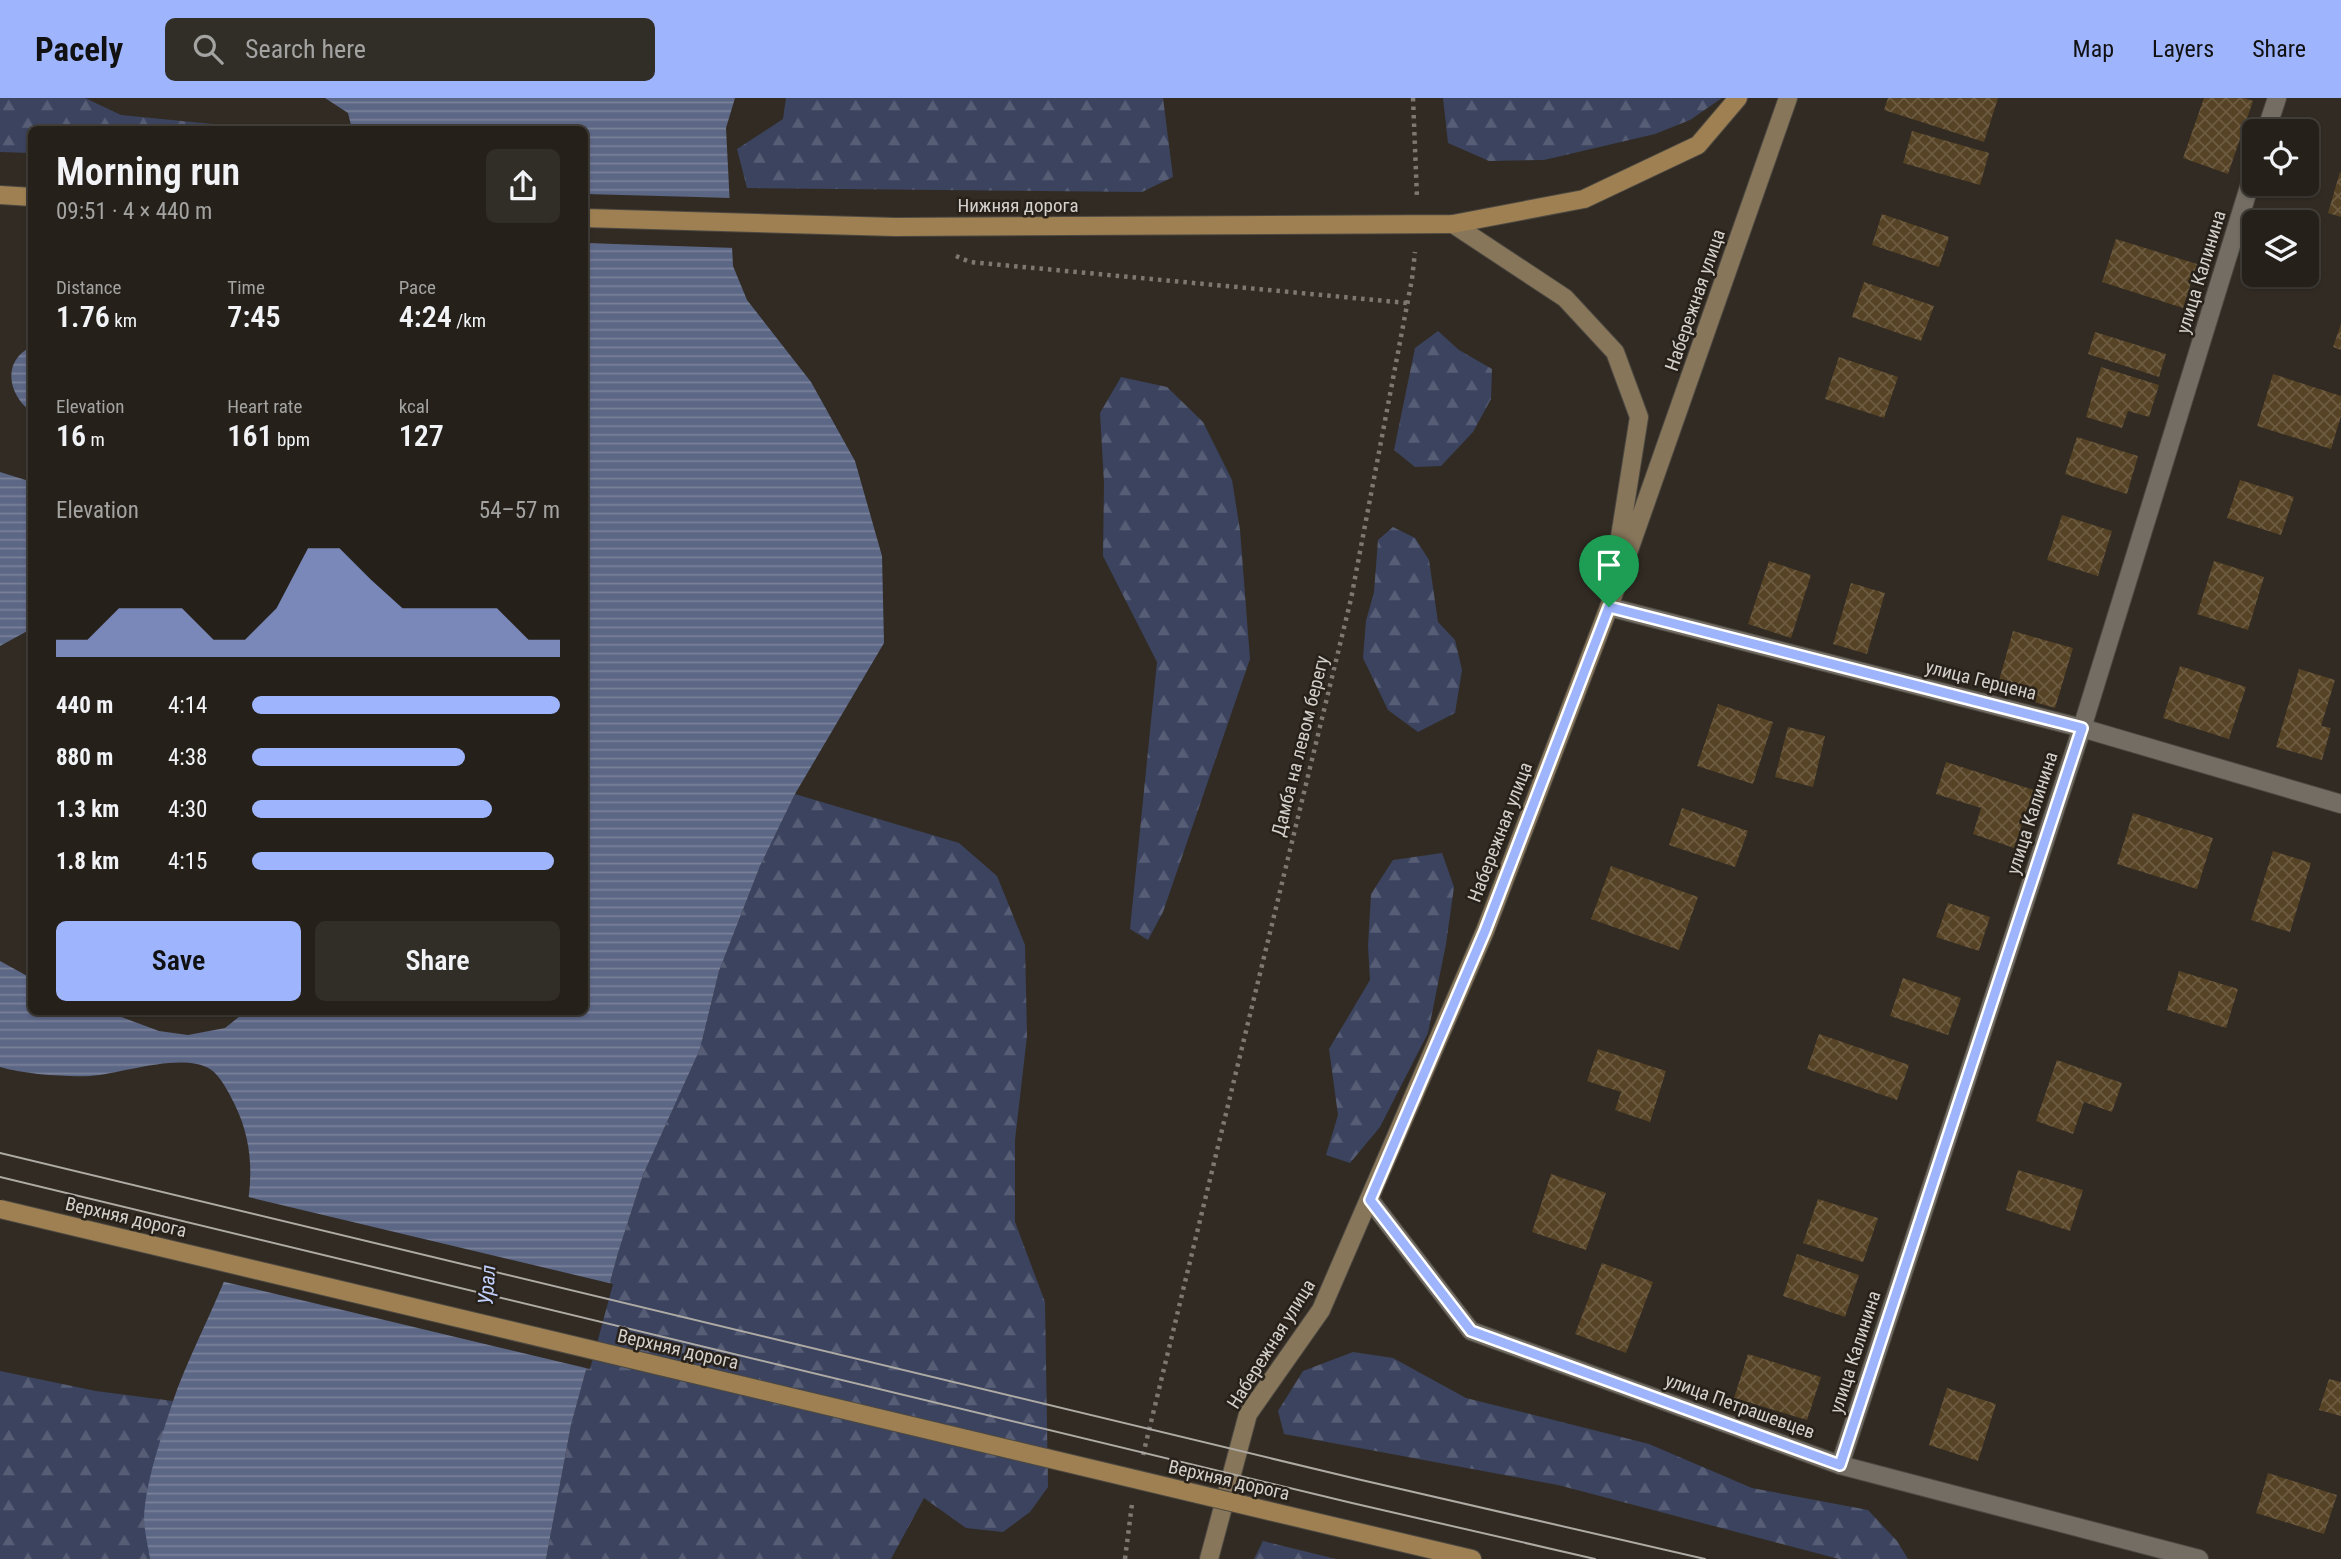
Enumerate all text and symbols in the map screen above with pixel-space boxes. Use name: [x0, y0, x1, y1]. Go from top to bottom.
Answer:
search box: [165, 18, 655, 81]
text: Pacely: [35, 30, 123, 69]
icon: search: [189, 30, 227, 68]
text: Search here: [245, 34, 366, 64]
text: Map: [2073, 35, 2114, 63]
text: Layers: [2152, 35, 2214, 63]
text: Share: [2252, 35, 2306, 63]
map controls: [2242, 119, 2319, 287]
button: locate: [2242, 119, 2319, 196]
button: share: [486, 149, 560, 223]
text: Morning run: [56, 150, 240, 194]
street label: Нижняя дорога: [957, 194, 1079, 217]
text: 09:51 · 4 × 440 m: [56, 198, 212, 225]
street label: улица Калинина: [2171, 208, 2231, 336]
button: layers: [2242, 210, 2319, 287]
street label: Набережная улица: [1660, 226, 1730, 374]
text: Distance: [56, 276, 121, 299]
text: Time: [227, 276, 265, 299]
text: Pace: [399, 276, 436, 299]
text: 1.76: [56, 299, 110, 334]
text: 7:45: [227, 299, 281, 334]
text: 4:24: [399, 299, 452, 334]
text: km: [110, 309, 137, 332]
text: /km: [452, 309, 486, 332]
text: Elevation: [56, 395, 124, 418]
text: Heart rate: [227, 395, 302, 418]
text: kcal: [399, 395, 429, 418]
text: 16: [56, 418, 86, 453]
text: 161: [227, 418, 273, 453]
text: 127: [399, 418, 444, 453]
text: m: [86, 428, 105, 451]
text: bpm: [273, 428, 310, 451]
text: Elevation: [56, 497, 139, 524]
text: 54–57 m: [479, 497, 560, 524]
pin: [1579, 535, 1639, 607]
icon: arrive: [1590, 546, 1628, 584]
street label: Дамба на левом берегу: [1266, 653, 1334, 839]
street label: улица Герцена: [1923, 655, 2039, 705]
text: 440 m: [56, 692, 113, 719]
text: 4:14: [168, 692, 207, 719]
text: 880 m: [56, 744, 113, 771]
text: 4:38: [168, 744, 207, 771]
street label: улица Калинина: [2001, 749, 2063, 877]
street label: Набережная улица: [1463, 759, 1537, 905]
text: 1.3 km: [56, 796, 119, 823]
text: 4:30: [168, 796, 207, 823]
text: 1.8 km: [56, 848, 119, 875]
text: 4:15: [168, 848, 207, 875]
button: Save: [56, 921, 301, 1001]
button: Share: [315, 921, 560, 1001]
street label: Верхняя дорога: [63, 1192, 189, 1242]
water label: Урал: [474, 1264, 500, 1306]
street label: Набережная улица: [1222, 1275, 1320, 1413]
street label: улица Калинина: [1824, 1288, 1886, 1416]
street label: Верхняя дорога: [615, 1324, 741, 1374]
street label: улица Петрашевцев: [1662, 1368, 1818, 1444]
street label: Верхняя дорога: [1166, 1455, 1292, 1505]

